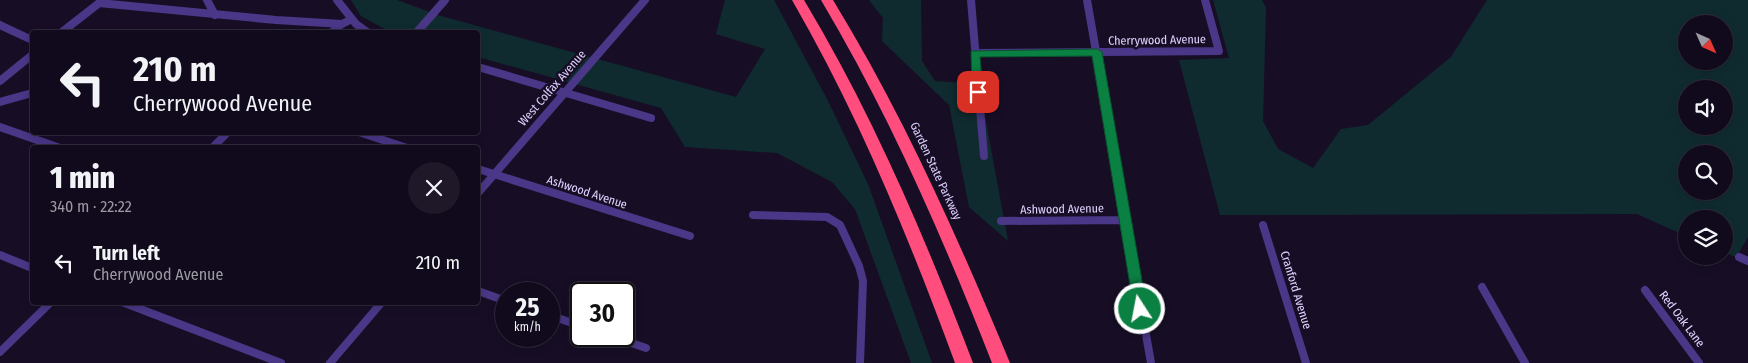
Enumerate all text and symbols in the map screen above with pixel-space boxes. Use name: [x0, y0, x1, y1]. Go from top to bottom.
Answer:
north arrow: [1678, 15, 1732, 70]
map controls: [1678, 15, 1733, 265]
street label: Cherrywood Avenue: [1108, 32, 1206, 48]
street label: West Colfax Avenue: [515, 47, 589, 129]
text: 210 m: [133, 48, 217, 90]
icon: left: [50, 50, 115, 115]
pin: [957, 71, 999, 113]
icon: arrive: [964, 78, 992, 106]
button: sound: [1678, 80, 1733, 135]
text: Cherrywood Avenue: [133, 90, 312, 117]
street label: Garden State Parkway: [907, 120, 965, 223]
button: search: [1678, 145, 1733, 200]
text: 1 min: [50, 160, 115, 196]
button: close: [408, 162, 460, 214]
street label: Ashwood Avenue: [545, 172, 629, 212]
text: 340 m · 22:22: [50, 197, 132, 216]
street label: Ashwood Avenue: [1020, 201, 1104, 217]
button: layers: [1678, 210, 1733, 265]
text: Turn left: [93, 242, 160, 265]
icon: left: [50, 249, 78, 277]
street label: Cranford Avenue: [1277, 249, 1315, 331]
text: 210 m: [416, 251, 460, 274]
text: Cherrywood Avenue: [93, 265, 223, 284]
speed limit sign: 30: [570, 282, 635, 347]
position arrow: [1113, 282, 1165, 334]
street label: Red Oak Lane: [1656, 288, 1708, 350]
text: 25: [516, 293, 539, 323]
text: km/h: [514, 320, 541, 334]

